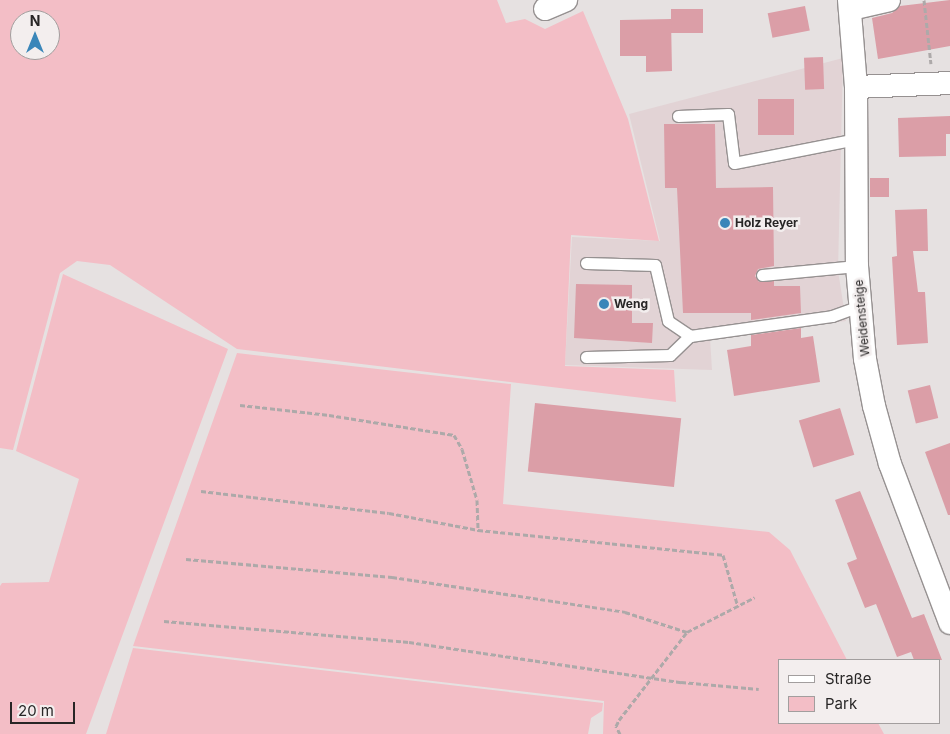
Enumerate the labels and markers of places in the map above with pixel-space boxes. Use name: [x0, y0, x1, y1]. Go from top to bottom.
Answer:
place label: Holz Reyer: [735, 216, 798, 230]
marker: Holz Reyer: [719, 217, 731, 229]
place label: Weng: [614, 297, 648, 311]
marker: Weng: [598, 298, 610, 310]

